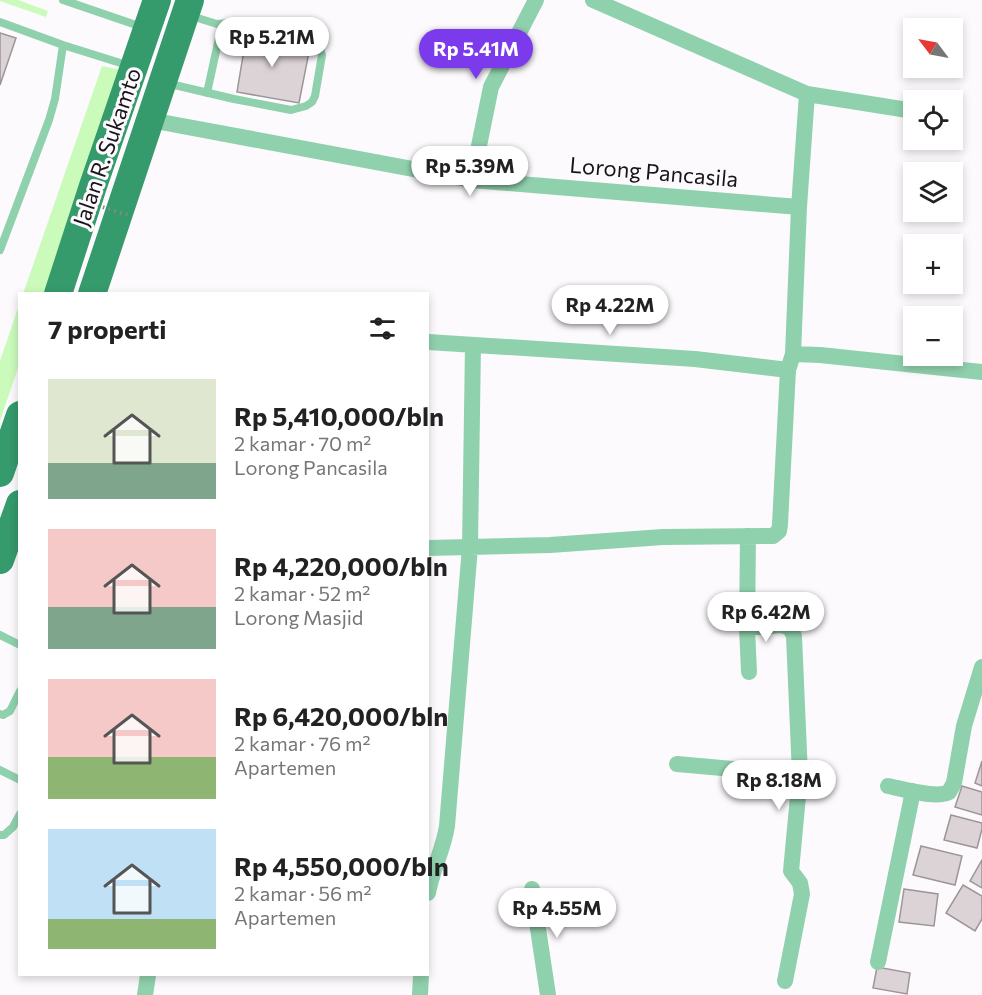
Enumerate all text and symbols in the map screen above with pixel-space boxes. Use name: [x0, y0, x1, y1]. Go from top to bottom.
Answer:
pin: Rp 5.21M: [210, 17, 334, 68]
north arrow: [903, 18, 963, 78]
map controls: [903, 18, 963, 366]
text: Rp 5.21M: [229, 24, 315, 48]
pin: Rp 5.41M: [414, 29, 538, 80]
text: Rp 5.41M: [433, 36, 519, 60]
street label: Jalan R. Sukamto: [67, 64, 146, 230]
button: locate: [903, 90, 963, 150]
pin: Rp 5.39M: [408, 146, 532, 197]
street label: Lorong Pancasila: [569, 151, 739, 192]
text: Rp 5.39M: [425, 153, 515, 177]
button: layers: [903, 162, 963, 222]
button: +: [903, 234, 963, 294]
pin: Rp 4.22M: [548, 285, 672, 336]
text: Rp 4.22M: [565, 292, 655, 316]
button: −: [903, 306, 963, 366]
icon: filters: [366, 312, 399, 345]
text: 7 properti: [48, 313, 167, 344]
text: Rp 5,410,000/bln: [234, 400, 444, 431]
icon: home: [96, 403, 168, 475]
text: 2 kamar · 70 m²: [234, 431, 371, 455]
text: Lorong Pancasila: [234, 455, 388, 479]
text: Rp 4,220,000/bln: [234, 550, 448, 581]
icon: home: [96, 553, 168, 625]
text: 2 kamar · 52 m²: [234, 581, 370, 605]
pin: Rp 6.42M: [704, 592, 828, 643]
text: Rp 6.42M: [721, 599, 811, 623]
text: Lorong Masjid: [234, 605, 363, 629]
text: Rp 6,420,000/bln: [234, 700, 448, 731]
icon: home: [96, 703, 168, 775]
text: 2 kamar · 76 m²: [234, 731, 370, 755]
text: Apartemen: [234, 755, 336, 779]
pin: Rp 8.18M: [717, 760, 841, 811]
text: Rp 8.18M: [736, 767, 822, 791]
text: Rp 4,550,000/bln: [234, 850, 449, 881]
icon: home: [96, 853, 168, 925]
text: 2 kamar · 56 m²: [234, 881, 371, 905]
pin: Rp 4.55M: [495, 888, 619, 939]
text: Rp 4.55M: [512, 895, 602, 919]
text: Apartemen: [234, 905, 336, 929]

